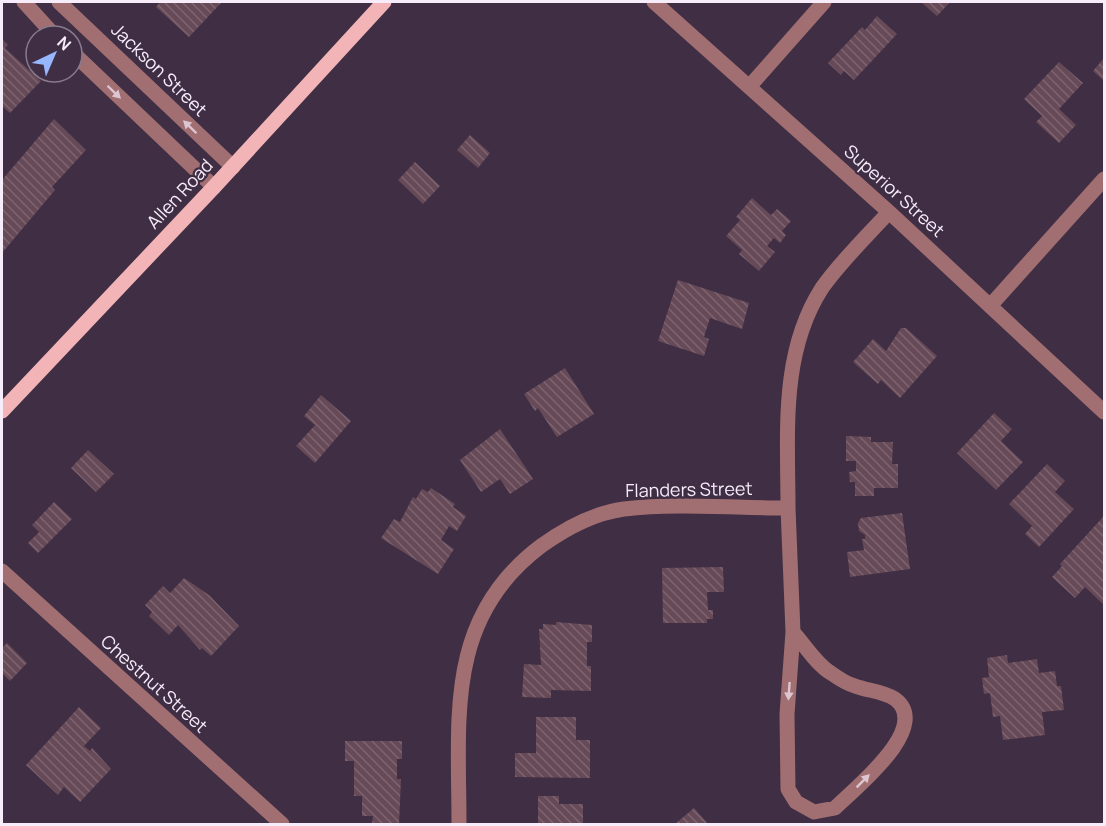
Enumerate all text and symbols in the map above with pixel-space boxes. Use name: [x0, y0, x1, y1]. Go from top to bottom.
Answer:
street label: Jackson Street: [107, 17, 213, 121]
north arrow: [24, 24, 84, 84]
text: N: [53, 31, 76, 55]
one-way arrow: [107, 85, 121, 99]
one-way arrow: [184, 120, 198, 134]
street label: Superior Street: [839, 139, 950, 242]
street label: Allen Road: [141, 153, 218, 233]
street label: Flanders Street: [625, 476, 753, 502]
street label: Chestnut Street: [96, 629, 213, 738]
one-way arrow: [784, 681, 793, 700]
one-way arrow: [855, 774, 869, 788]

